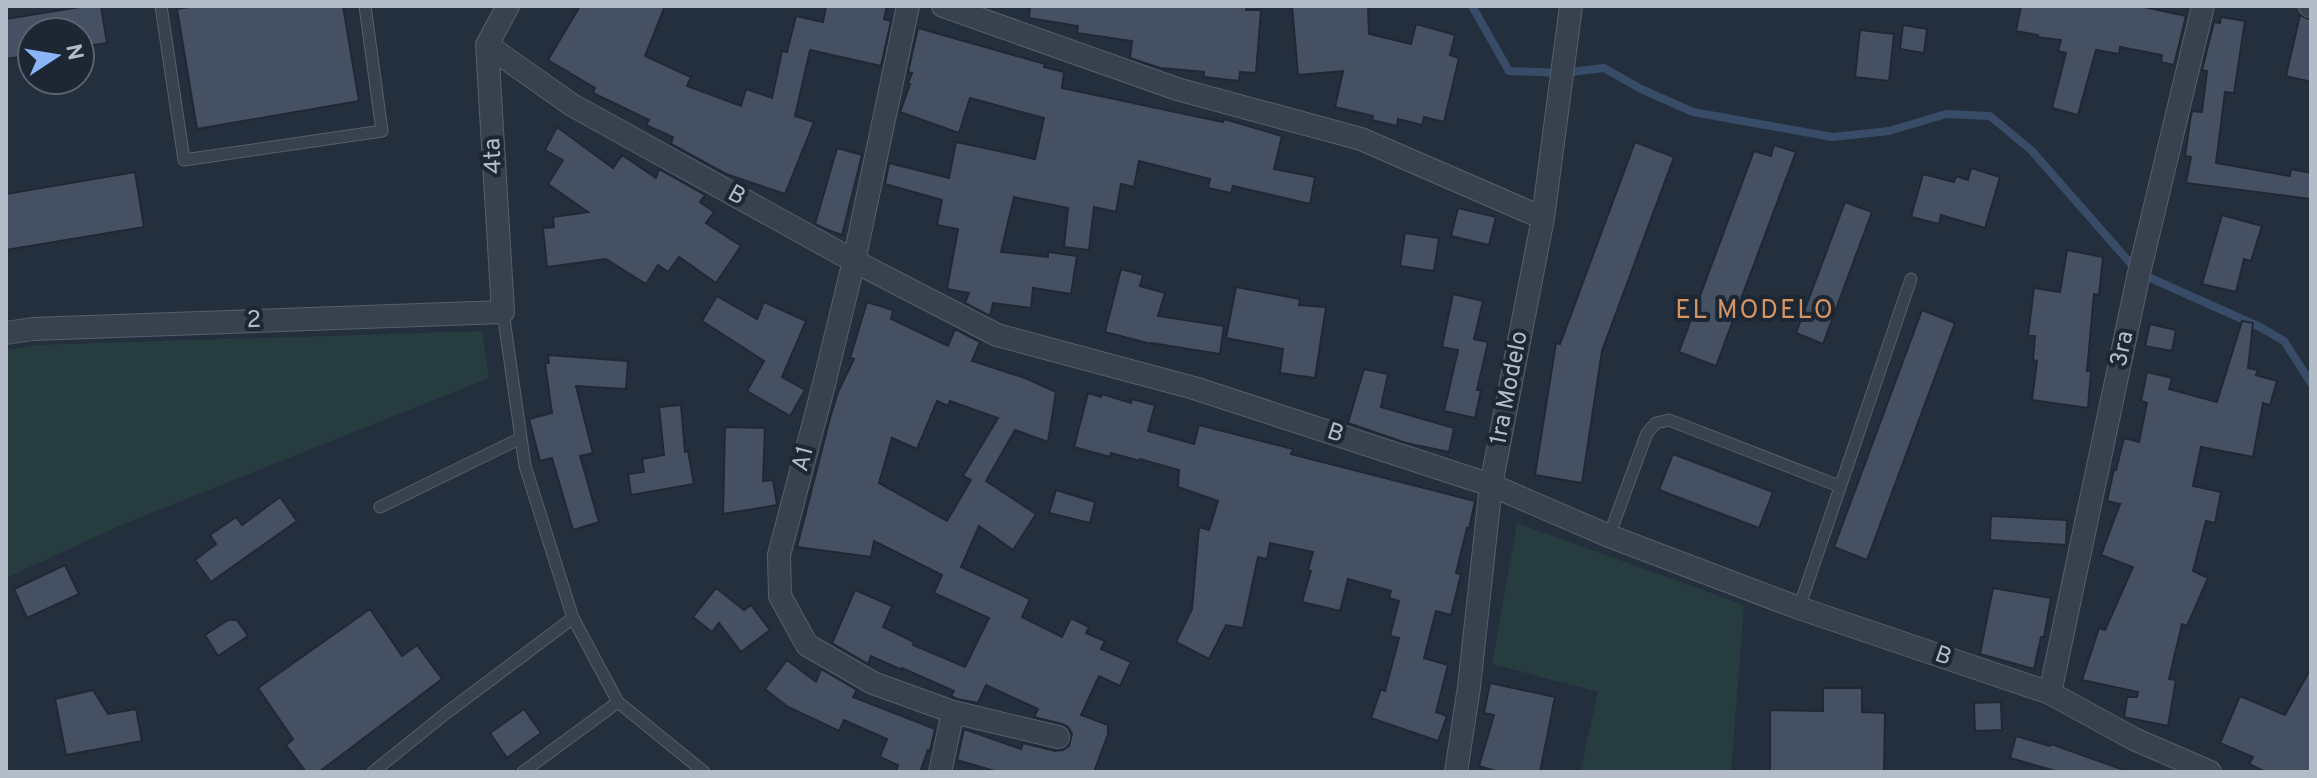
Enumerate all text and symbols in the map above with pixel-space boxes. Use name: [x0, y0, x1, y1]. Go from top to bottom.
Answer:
north arrow: [16, 16, 96, 96]
text: N: [58, 42, 88, 63]
street label: 4ta: [478, 137, 510, 175]
street label: B: [722, 179, 750, 213]
district label: EL MODELO: [1675, 295, 1835, 328]
street label: 2: [246, 306, 262, 336]
street label: 3ra: [2105, 328, 2141, 370]
street label: 1ra Modelo: [1484, 329, 1536, 447]
street label: B: [1323, 417, 1347, 451]
street label: A1: [786, 443, 822, 475]
street label: B: [1931, 640, 1955, 674]

